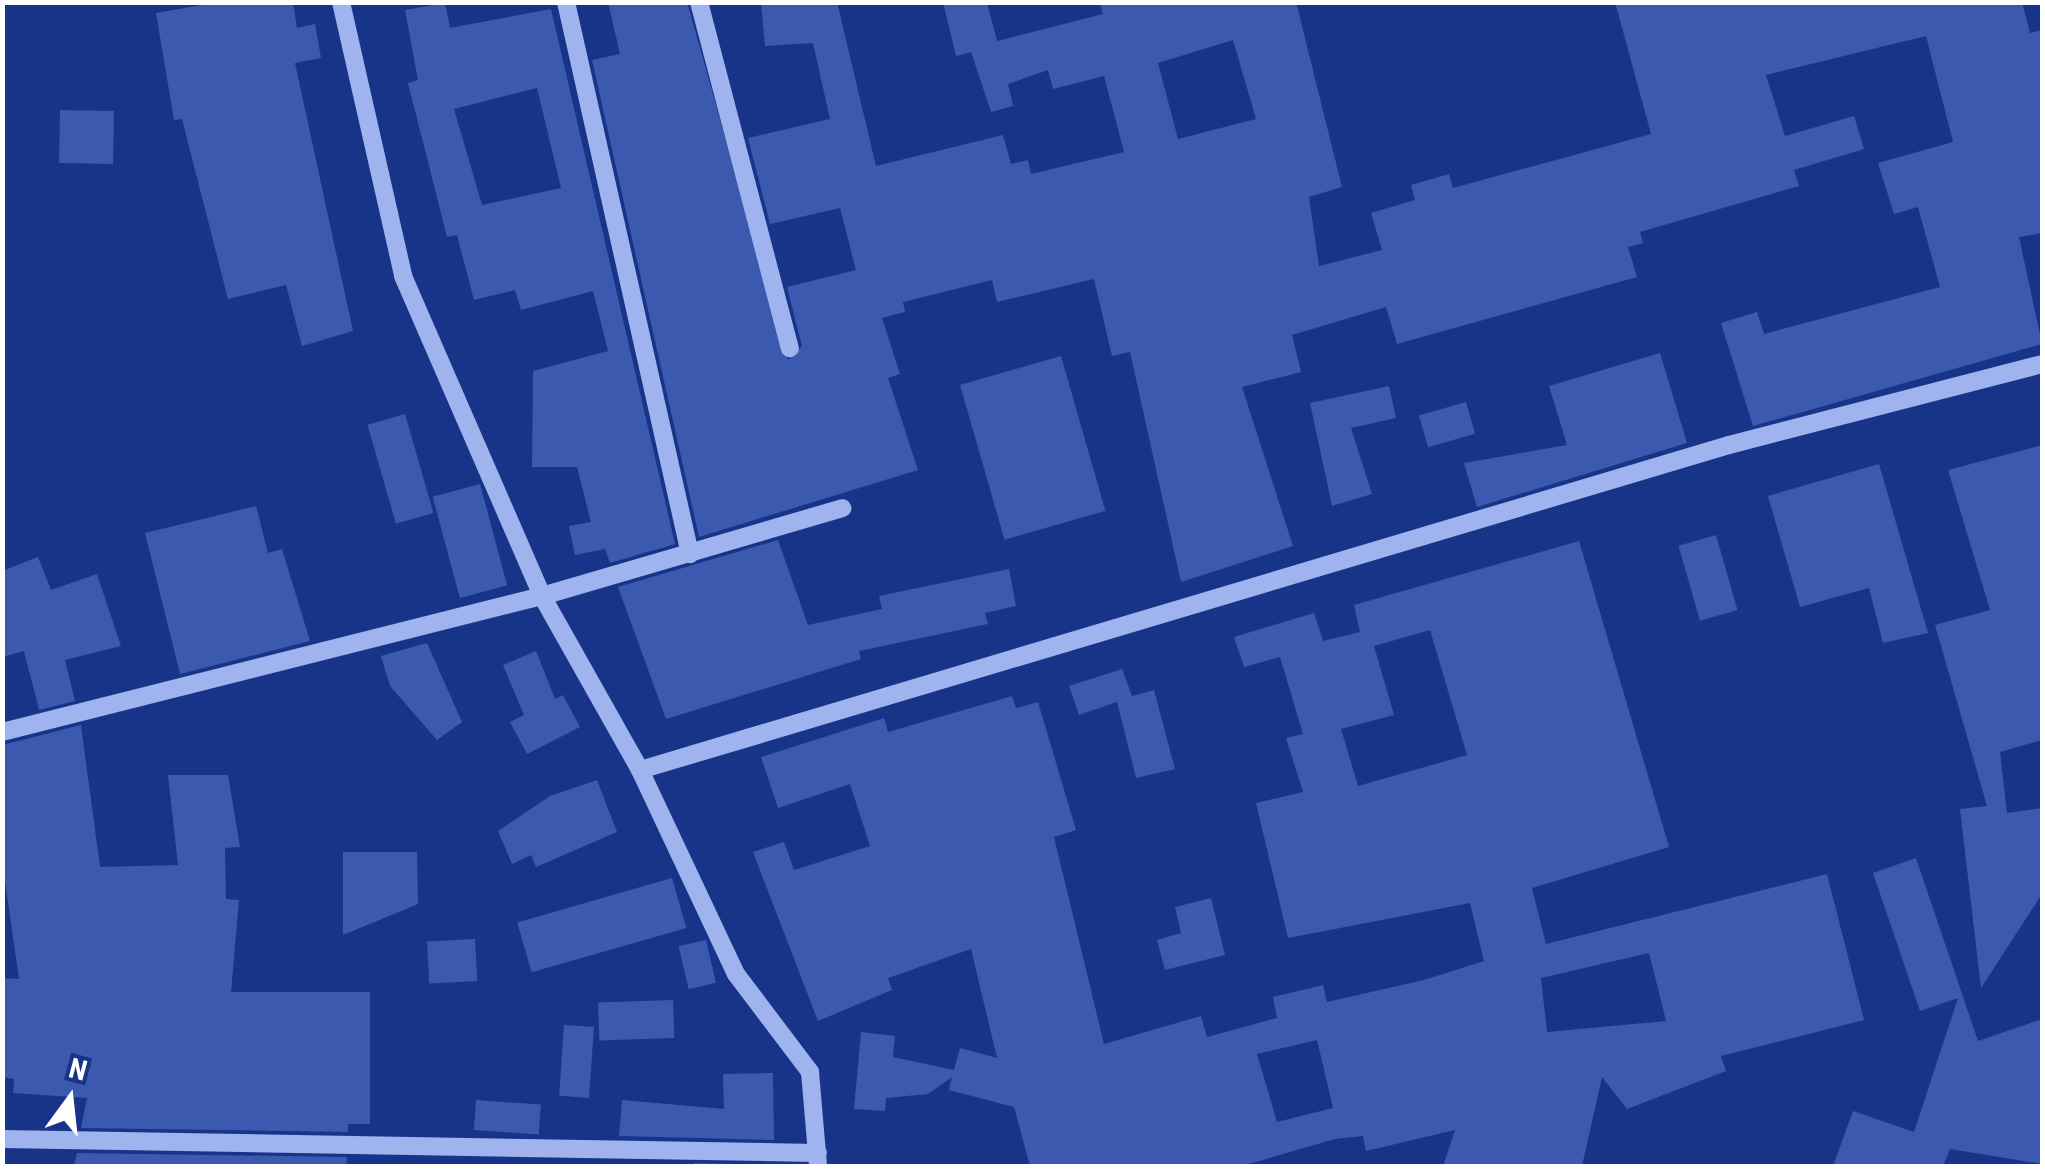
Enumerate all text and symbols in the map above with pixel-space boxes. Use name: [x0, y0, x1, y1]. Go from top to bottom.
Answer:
north arrow: [20, 1049, 120, 1149]
text: N: [65, 1051, 90, 1088]

